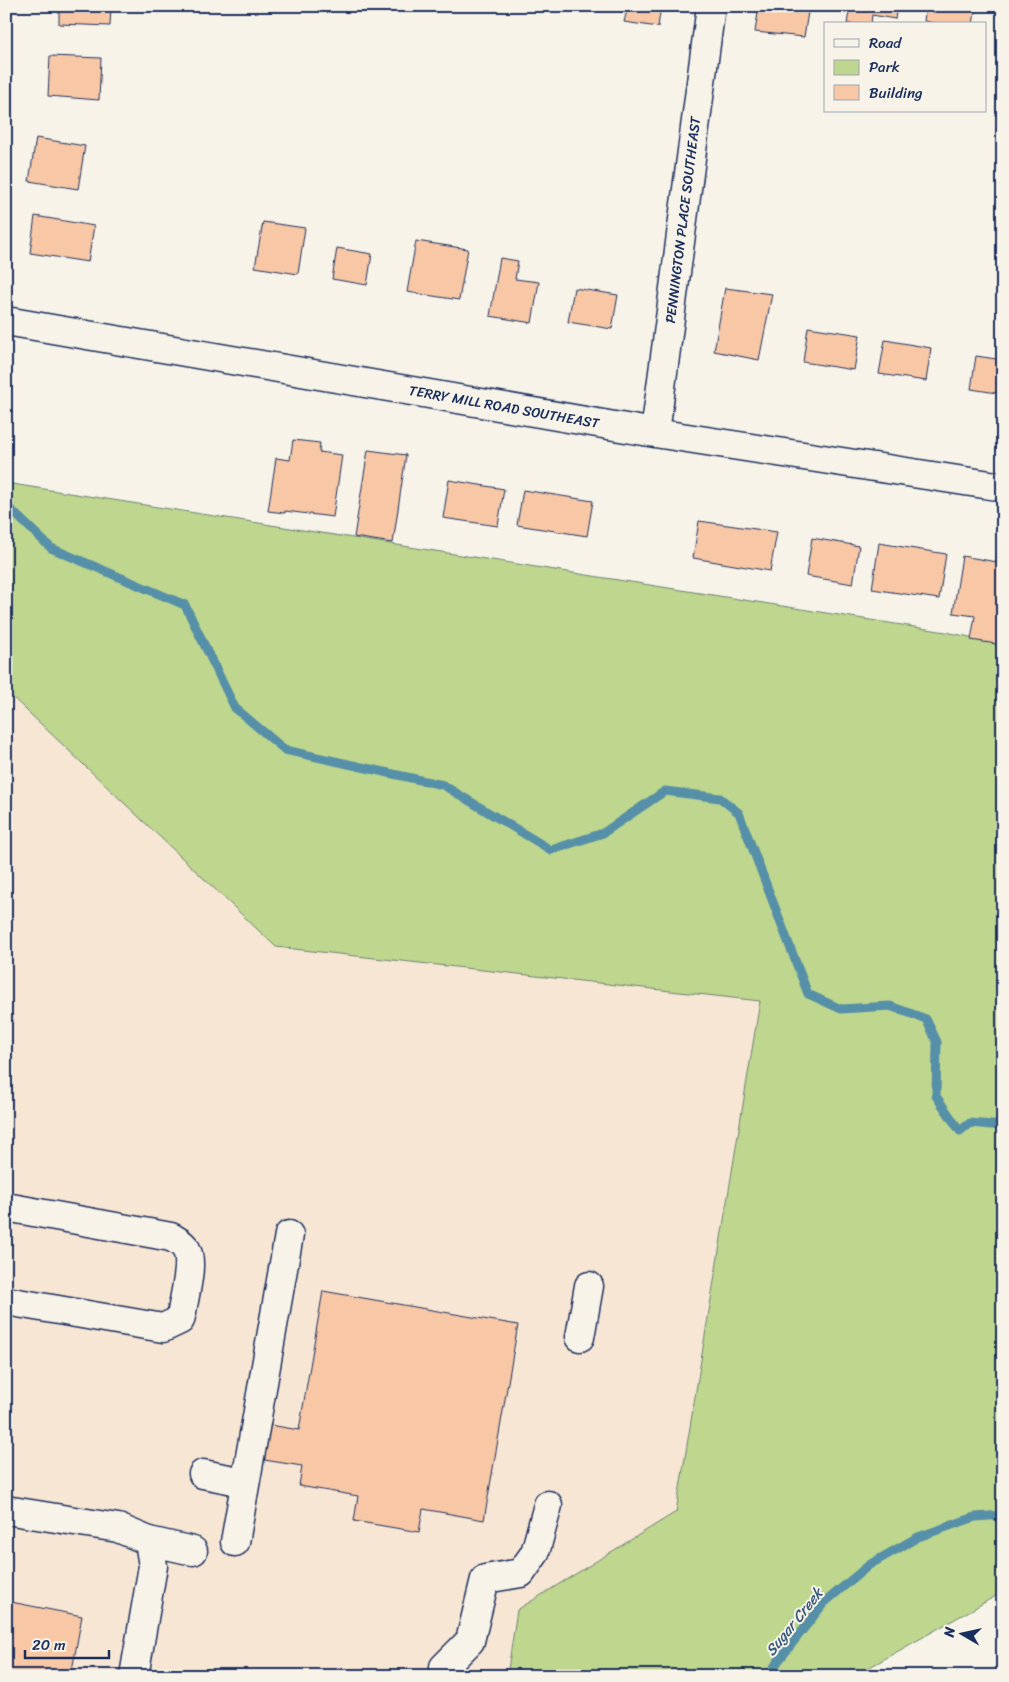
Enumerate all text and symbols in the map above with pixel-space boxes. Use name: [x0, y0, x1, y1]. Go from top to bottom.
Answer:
legend: [824, 22, 986, 112]
text: Road: [869, 30, 902, 56]
text: Park: [869, 54, 900, 80]
text: Building: [869, 80, 923, 106]
street label: PENNINGTON PLACE SOUTHEAST: [658, 114, 708, 325]
street label: TERRY MILL ROAD SOUTHEAST: [407, 378, 603, 436]
water label: Sugar Creek: [758, 1581, 831, 1662]
north arrow: [936, 1610, 986, 1660]
text: N: [936, 1625, 963, 1640]
scale bar: [25, 1627, 109, 1659]
text: 20 m: [32, 1632, 66, 1658]

